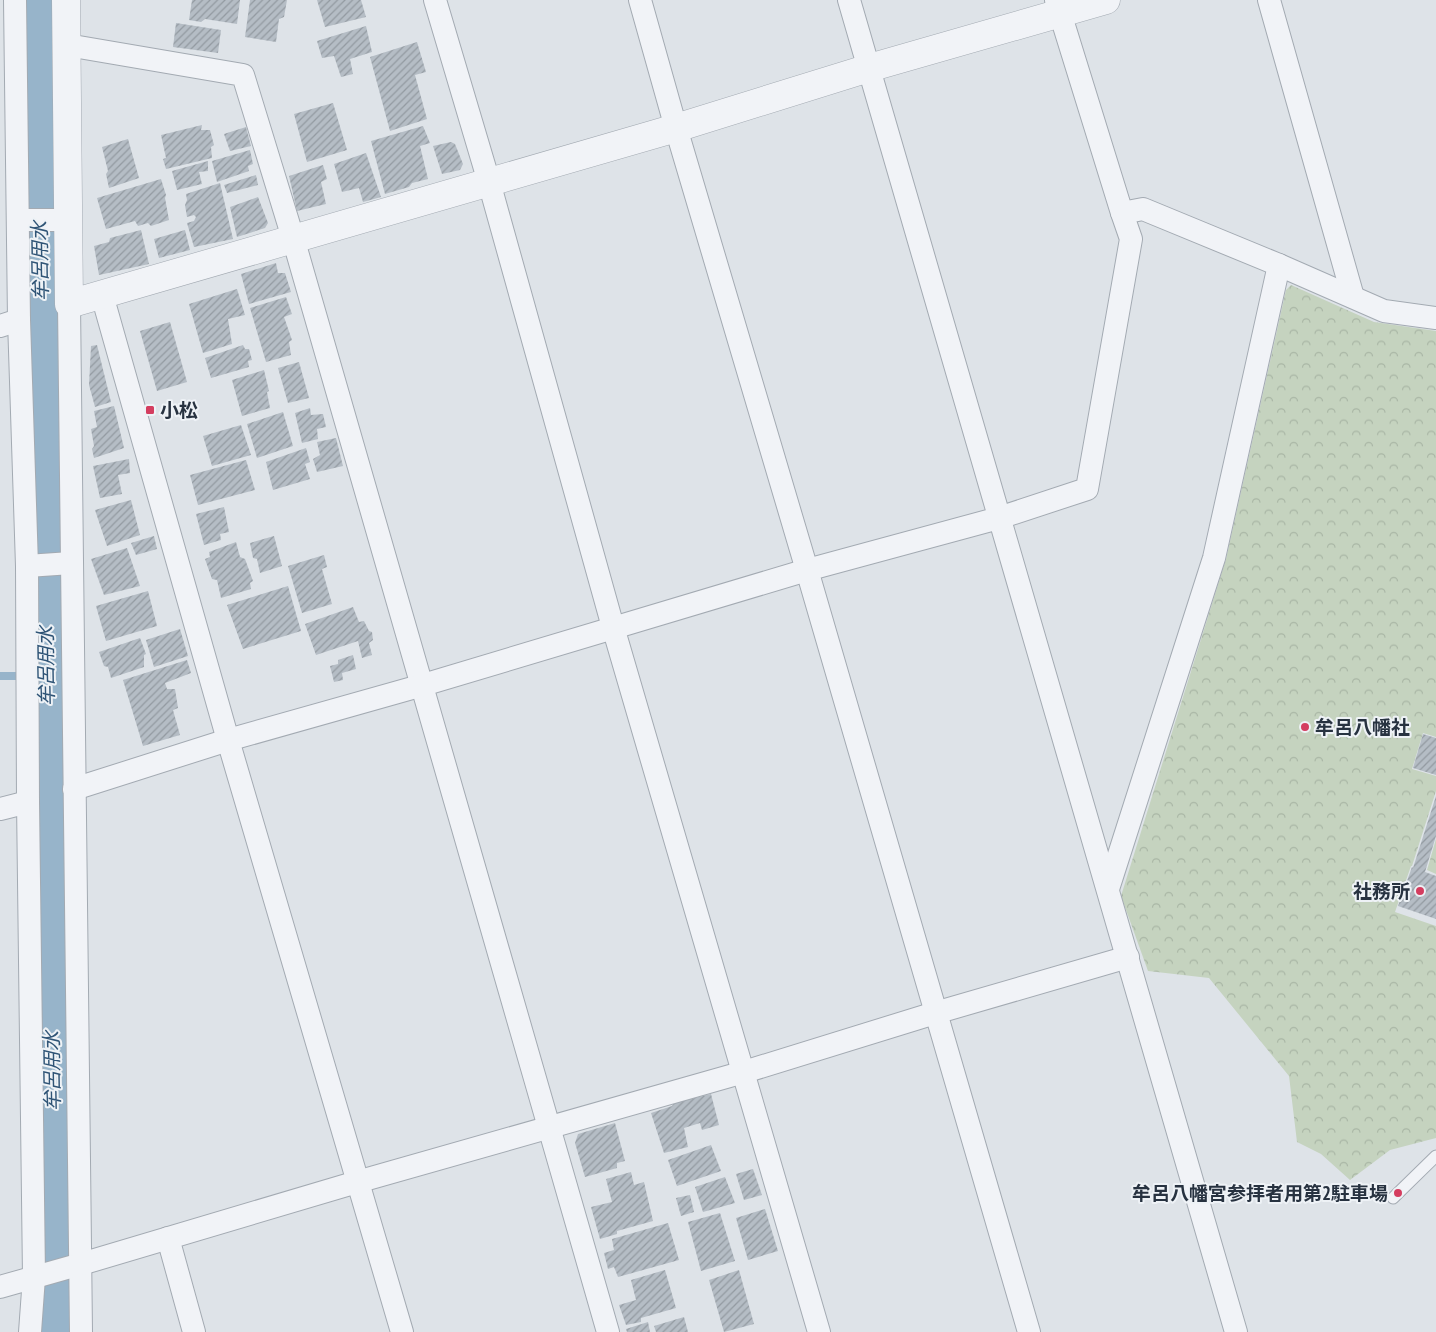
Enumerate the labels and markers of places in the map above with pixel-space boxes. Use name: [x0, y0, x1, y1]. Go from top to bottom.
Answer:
place label: 小松: [160, 398, 198, 422]
marker: 小松: [144, 404, 156, 416]
place label: 牟呂八幡社: [1315, 715, 1410, 739]
marker: 牟呂八幡社: [1299, 721, 1311, 733]
place label: 社務所: [1353, 879, 1410, 903]
marker: 社務所: [1414, 885, 1426, 897]
place label: 牟呂八幡宮参拝者用第2駐車場: [1132, 1181, 1388, 1205]
marker: 牟呂八幡宮参拝者用第2駐車場: [1392, 1187, 1404, 1199]

